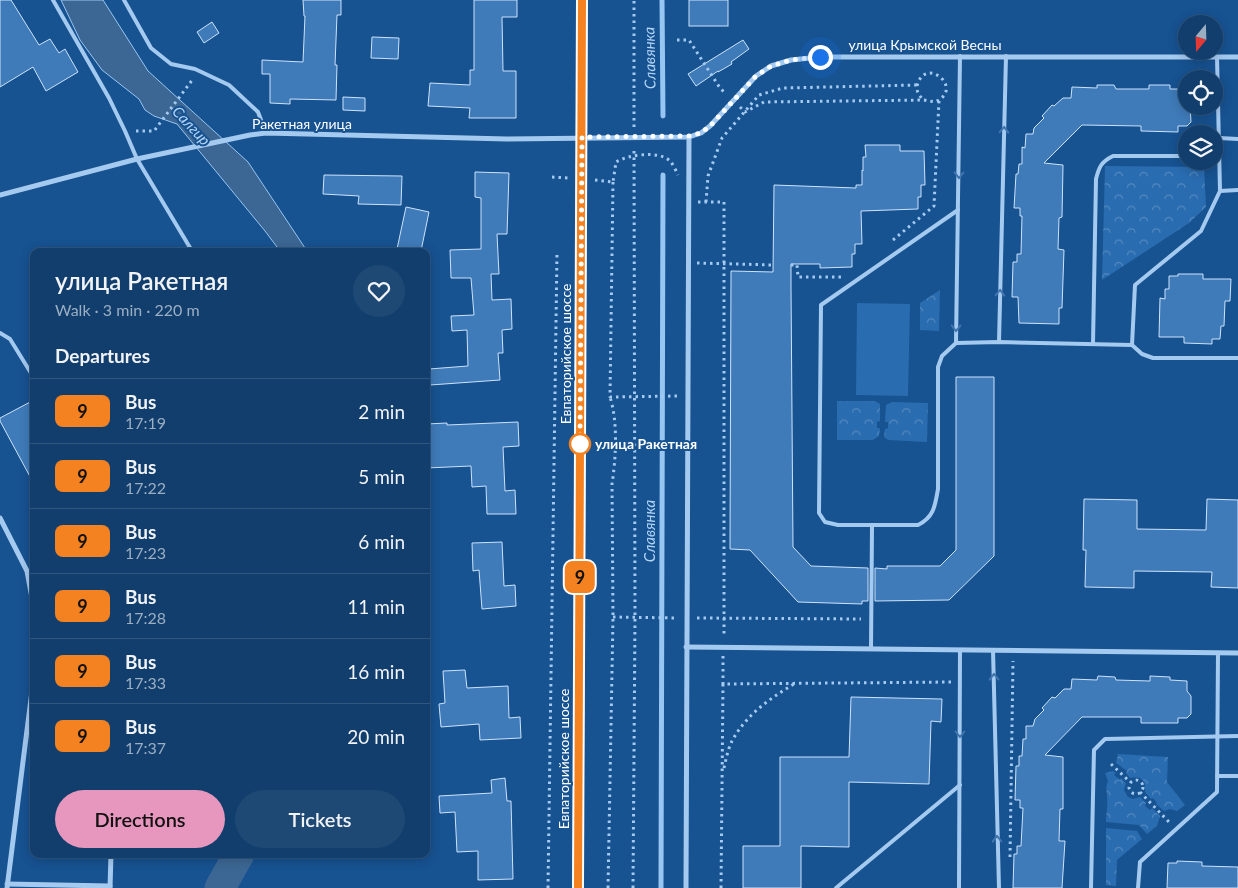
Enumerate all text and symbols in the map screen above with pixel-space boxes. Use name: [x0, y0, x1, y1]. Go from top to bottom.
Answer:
north arrow: [1178, 15, 1222, 60]
map controls: [1178, 15, 1223, 170]
water label: Славянка: [639, 26, 659, 89]
street label: улица Крымской Весны: [848, 36, 1002, 53]
your location: [808, 45, 833, 70]
button: locate: [1178, 70, 1223, 115]
water label: Салгир: [169, 102, 214, 149]
street label: Ракетная улица: [252, 115, 352, 132]
button: layers: [1178, 125, 1223, 170]
one-way arrow: [999, 126, 1010, 134]
one-way arrow: [954, 172, 964, 179]
button: heart: [353, 265, 405, 317]
text: улица Ракетная: [55, 266, 228, 295]
street label: Евпаторийское шоссе: [557, 284, 574, 424]
one-way arrow: [995, 289, 1005, 296]
text: Walk · 3 min · 220 m: [55, 300, 200, 319]
one-way arrow: [951, 324, 961, 332]
text: Departures: [55, 344, 150, 367]
text: Bus: [125, 390, 156, 413]
text: 9: [77, 400, 88, 422]
text: 2 min: [358, 400, 405, 423]
text: 17:19: [125, 413, 166, 432]
marker: улица Ракетная: [569, 433, 591, 455]
place label: улица Ракетная: [595, 435, 697, 452]
text: Bus: [125, 455, 156, 478]
text: 9: [77, 465, 88, 487]
text: 5 min: [358, 465, 405, 488]
text: 17:22: [125, 478, 166, 497]
water label: Славянка: [640, 500, 658, 562]
text: Bus: [125, 520, 156, 543]
text: 9: [77, 530, 88, 552]
text: 6 min: [358, 530, 405, 553]
text: 17:23: [125, 543, 166, 562]
line badge: 9: [564, 561, 596, 593]
text: 9: [575, 566, 585, 588]
text: Bus: [125, 585, 156, 608]
text: 9: [77, 595, 88, 617]
text: 11 min: [347, 595, 405, 618]
text: 17:28: [125, 608, 166, 627]
text: Bus: [125, 650, 156, 673]
text: 9: [77, 660, 88, 682]
text: 16 min: [347, 660, 405, 683]
text: 17:33: [125, 673, 166, 692]
one-way arrow: [989, 673, 999, 680]
street label: Евпаторийское шоссе: [555, 689, 572, 829]
text: Bus: [125, 715, 156, 738]
text: 9: [77, 725, 88, 747]
text: 20 min: [347, 725, 405, 748]
one-way arrow: [955, 730, 965, 738]
text: 17:37: [125, 738, 166, 757]
button: Directions: [55, 790, 225, 848]
button: Tickets: [235, 790, 405, 848]
one-way arrow: [992, 835, 1003, 843]

